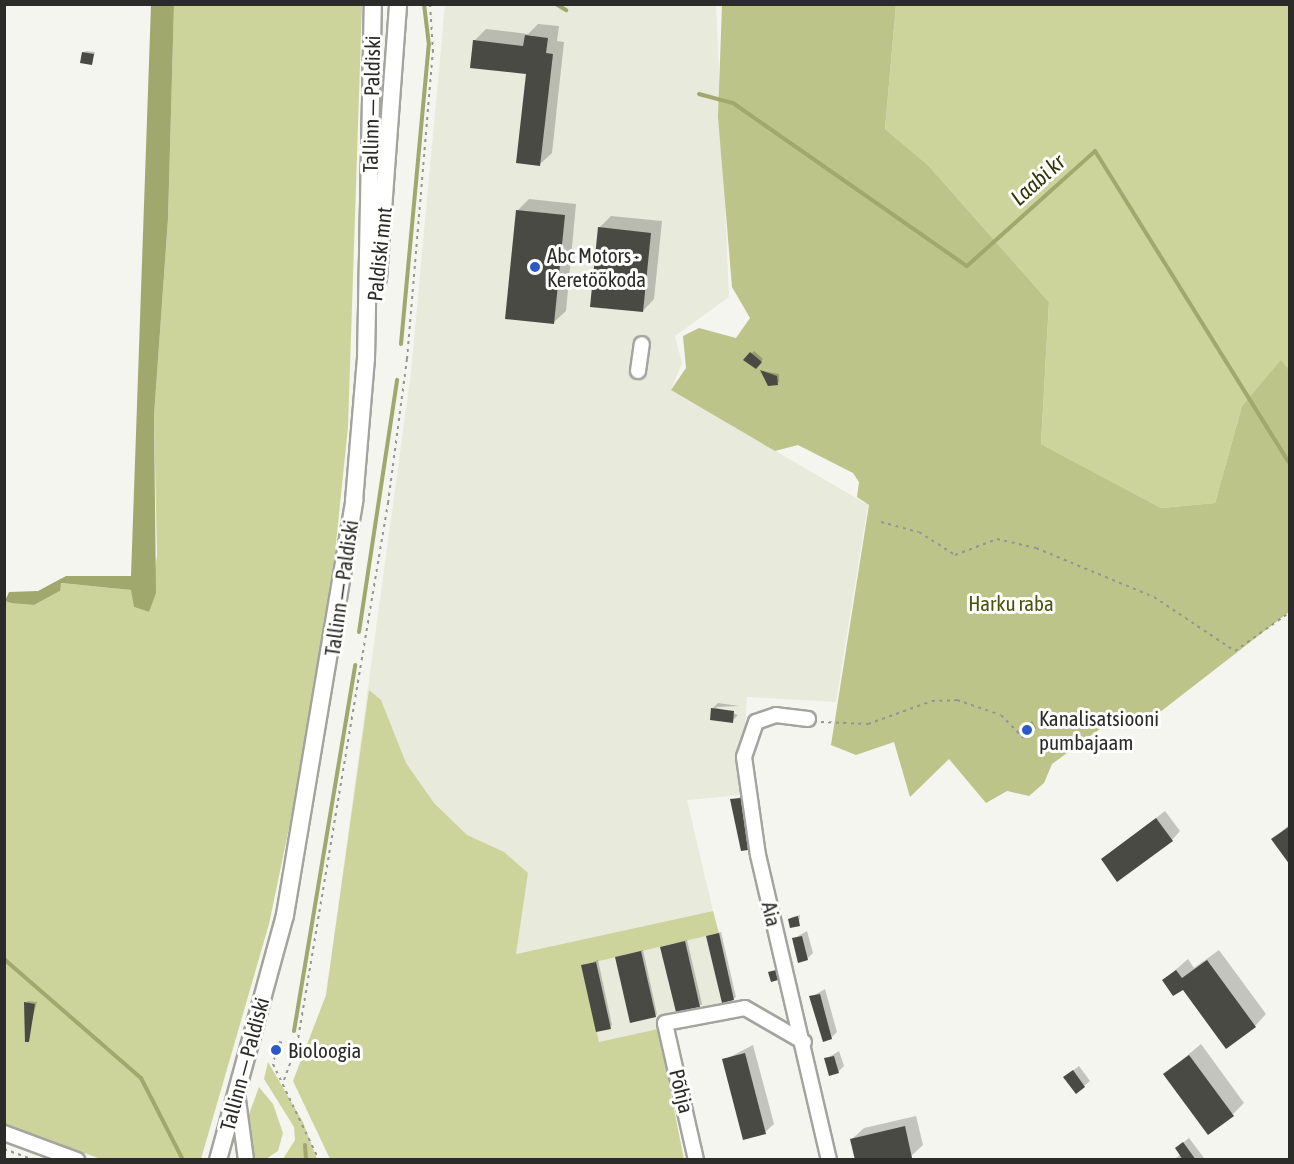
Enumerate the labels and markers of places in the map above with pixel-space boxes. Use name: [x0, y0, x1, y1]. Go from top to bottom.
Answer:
place label: Abc Motors - Keretöökoda: [547, 242, 646, 292]
marker: Abc Motors - Keretöökoda: [528, 260, 542, 274]
place label: Kanalisatsiooni pumbajaam: [1039, 705, 1159, 755]
marker: Kanalisatsiooni pumbajaam: [1020, 723, 1034, 737]
place label: Bioloogia: [288, 1037, 361, 1063]
marker: Bioloogia: [269, 1043, 283, 1057]

